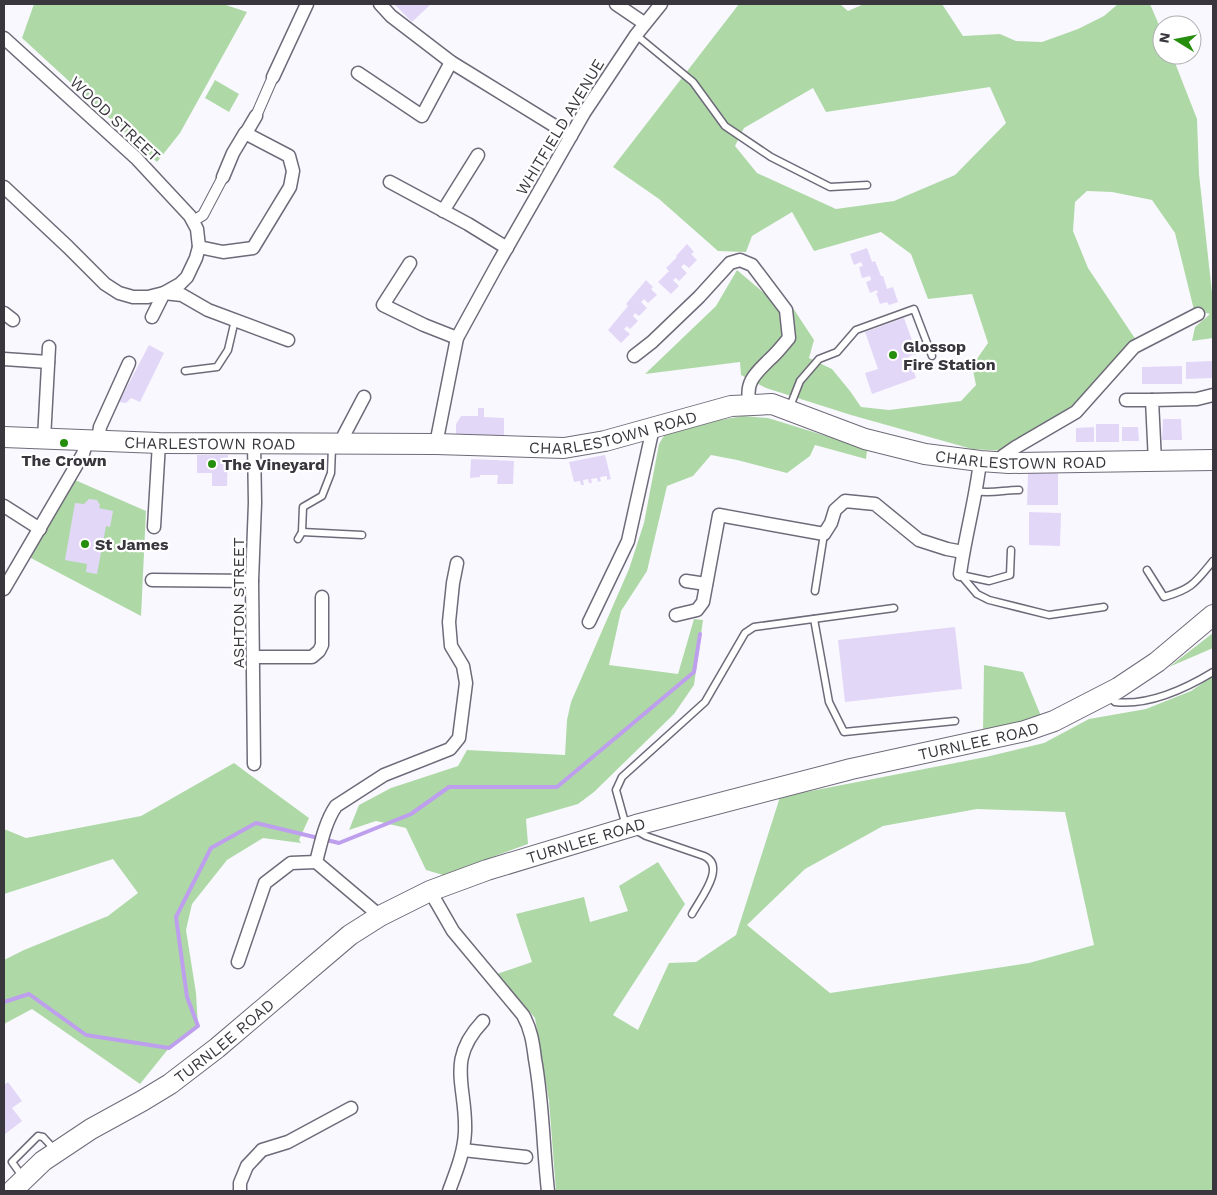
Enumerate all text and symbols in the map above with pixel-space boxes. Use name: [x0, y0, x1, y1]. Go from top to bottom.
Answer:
north arrow: [1152, 15, 1202, 65]
text: N: [1155, 31, 1173, 44]
street label: WHITFIELD AVENUE: [512, 55, 608, 199]
street label: WOOD STREET: [66, 72, 164, 166]
place label: Glossop Fire Station: [903, 337, 996, 374]
marker: Glossop Fire Station: [887, 349, 899, 361]
street label: CHARLESTOWN ROAD: [529, 406, 699, 458]
street label: CHARLESTOWN ROAD: [124, 432, 296, 453]
marker: The Crown: [58, 437, 70, 449]
street label: CHARLESTOWN ROAD: [934, 446, 1107, 473]
place label: The Crown: [21, 451, 107, 470]
place label: The Vineyard: [222, 455, 325, 474]
marker: The Vineyard: [206, 458, 218, 470]
place label: St James: [95, 535, 169, 554]
street label: ASHTON STREET: [229, 537, 248, 669]
marker: St James: [79, 538, 91, 550]
street label: TURNLEE ROAD: [916, 717, 1041, 764]
street label: TURNLEE ROAD: [524, 813, 647, 867]
street label: TURNLEE ROAD: [170, 994, 278, 1087]

